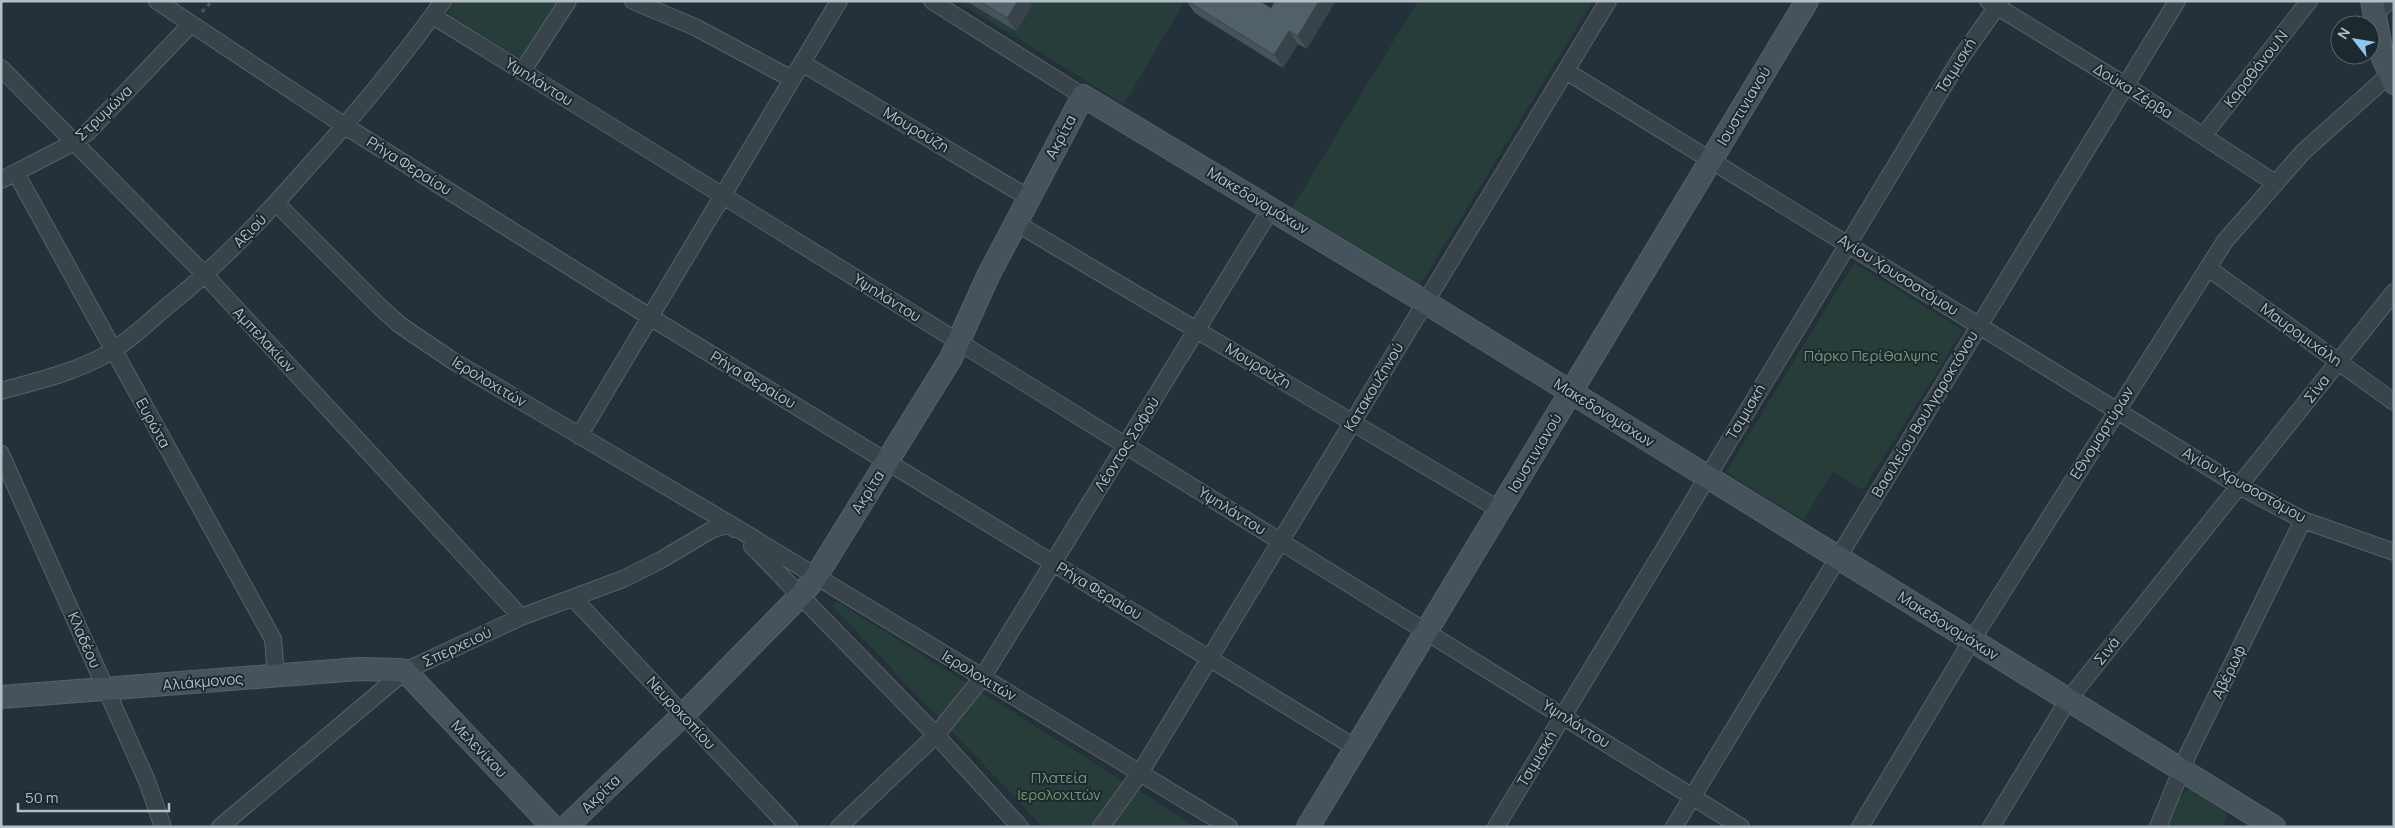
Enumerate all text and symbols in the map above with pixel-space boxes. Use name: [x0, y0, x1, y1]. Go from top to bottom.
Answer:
north arrow: [2330, 15, 2380, 65]
text: N: [2333, 24, 2354, 42]
street label: Καραθάνου Ν: [2219, 26, 2292, 112]
street label: Τσιμισκή: [1930, 34, 1981, 97]
street label: Υψηλάντου: [501, 52, 577, 111]
street label: Δούκα Ζέρβα: [2090, 58, 2177, 123]
street label: Ιουστινιανού: [1712, 62, 1775, 149]
street label: Στρυμώνα: [70, 80, 137, 145]
street label: Μουρούζη: [879, 102, 953, 157]
street label: Ακρίτα: [1040, 111, 1081, 163]
street label: Ρήγα Φεραίου: [363, 131, 456, 200]
street label: Μακεδονομάχων: [1203, 162, 1313, 239]
street label: Αξιού: [228, 209, 271, 252]
street label: Αγίου Χρυσοστόμου: [1834, 229, 1963, 320]
street label: Υψηλάντου: [849, 268, 925, 327]
street label: Μαυρομιχάλη: [2256, 298, 2346, 371]
street label: Αμπελακίων: [228, 302, 301, 378]
street label: Βασιλείου Βουλγαροκτόνου: [1866, 326, 1983, 501]
street label: Μουρούζη: [1221, 338, 1295, 393]
street label: Κατακουζηνού: [1339, 338, 1408, 435]
park label: Πάρκο Περίθαλψης: [1804, 345, 1938, 366]
street label: Ρήγα Φεραίου: [707, 346, 800, 413]
street label: Ιερολοχιτών: [448, 351, 531, 412]
street label: Σίνα: [2299, 370, 2334, 407]
street label: Μακεδονομάχων: [1550, 373, 1659, 452]
street label: Τσιμισκή: [1721, 380, 1770, 444]
street label: Εθνομαρτύρων: [2065, 382, 2139, 483]
street label: Λέοντος Σοφού: [1089, 393, 1164, 495]
street label: Ευρώτα: [131, 394, 176, 452]
street label: Ιουστινιανού: [1503, 409, 1566, 496]
street label: Αγίου Χρυσοστόμου: [2179, 442, 2310, 527]
street label: Ακρίτα: [846, 466, 889, 517]
street label: Υψηλάντου: [1194, 481, 1270, 540]
street label: Ρήγα Φεραίου: [1053, 557, 1146, 624]
street label: Μακεδονομάχων: [1894, 586, 2003, 665]
street label: Κλαδέου: [63, 608, 106, 671]
street label: Σπερχειού: [419, 621, 495, 672]
street label: Σινά: [2089, 632, 2124, 669]
street label: Αβέρωφ: [2207, 641, 2251, 702]
street label: Ιερολοχιτών: [938, 645, 1021, 706]
street label: Αλιάκμονος: [162, 668, 244, 695]
street label: Νευροκοπίου: [642, 672, 721, 754]
street label: Υψηλάντου: [1538, 694, 1614, 753]
street label: Μελενίκου: [447, 715, 512, 782]
street label: Τσιμισκή: [1512, 727, 1561, 791]
park label: Πλατεία Ιερολοχιτών: [1017, 767, 1101, 805]
street label: Ακρίτα: [576, 770, 625, 818]
scale bar: [18, 780, 169, 812]
text: 50 m: [25, 787, 59, 808]

